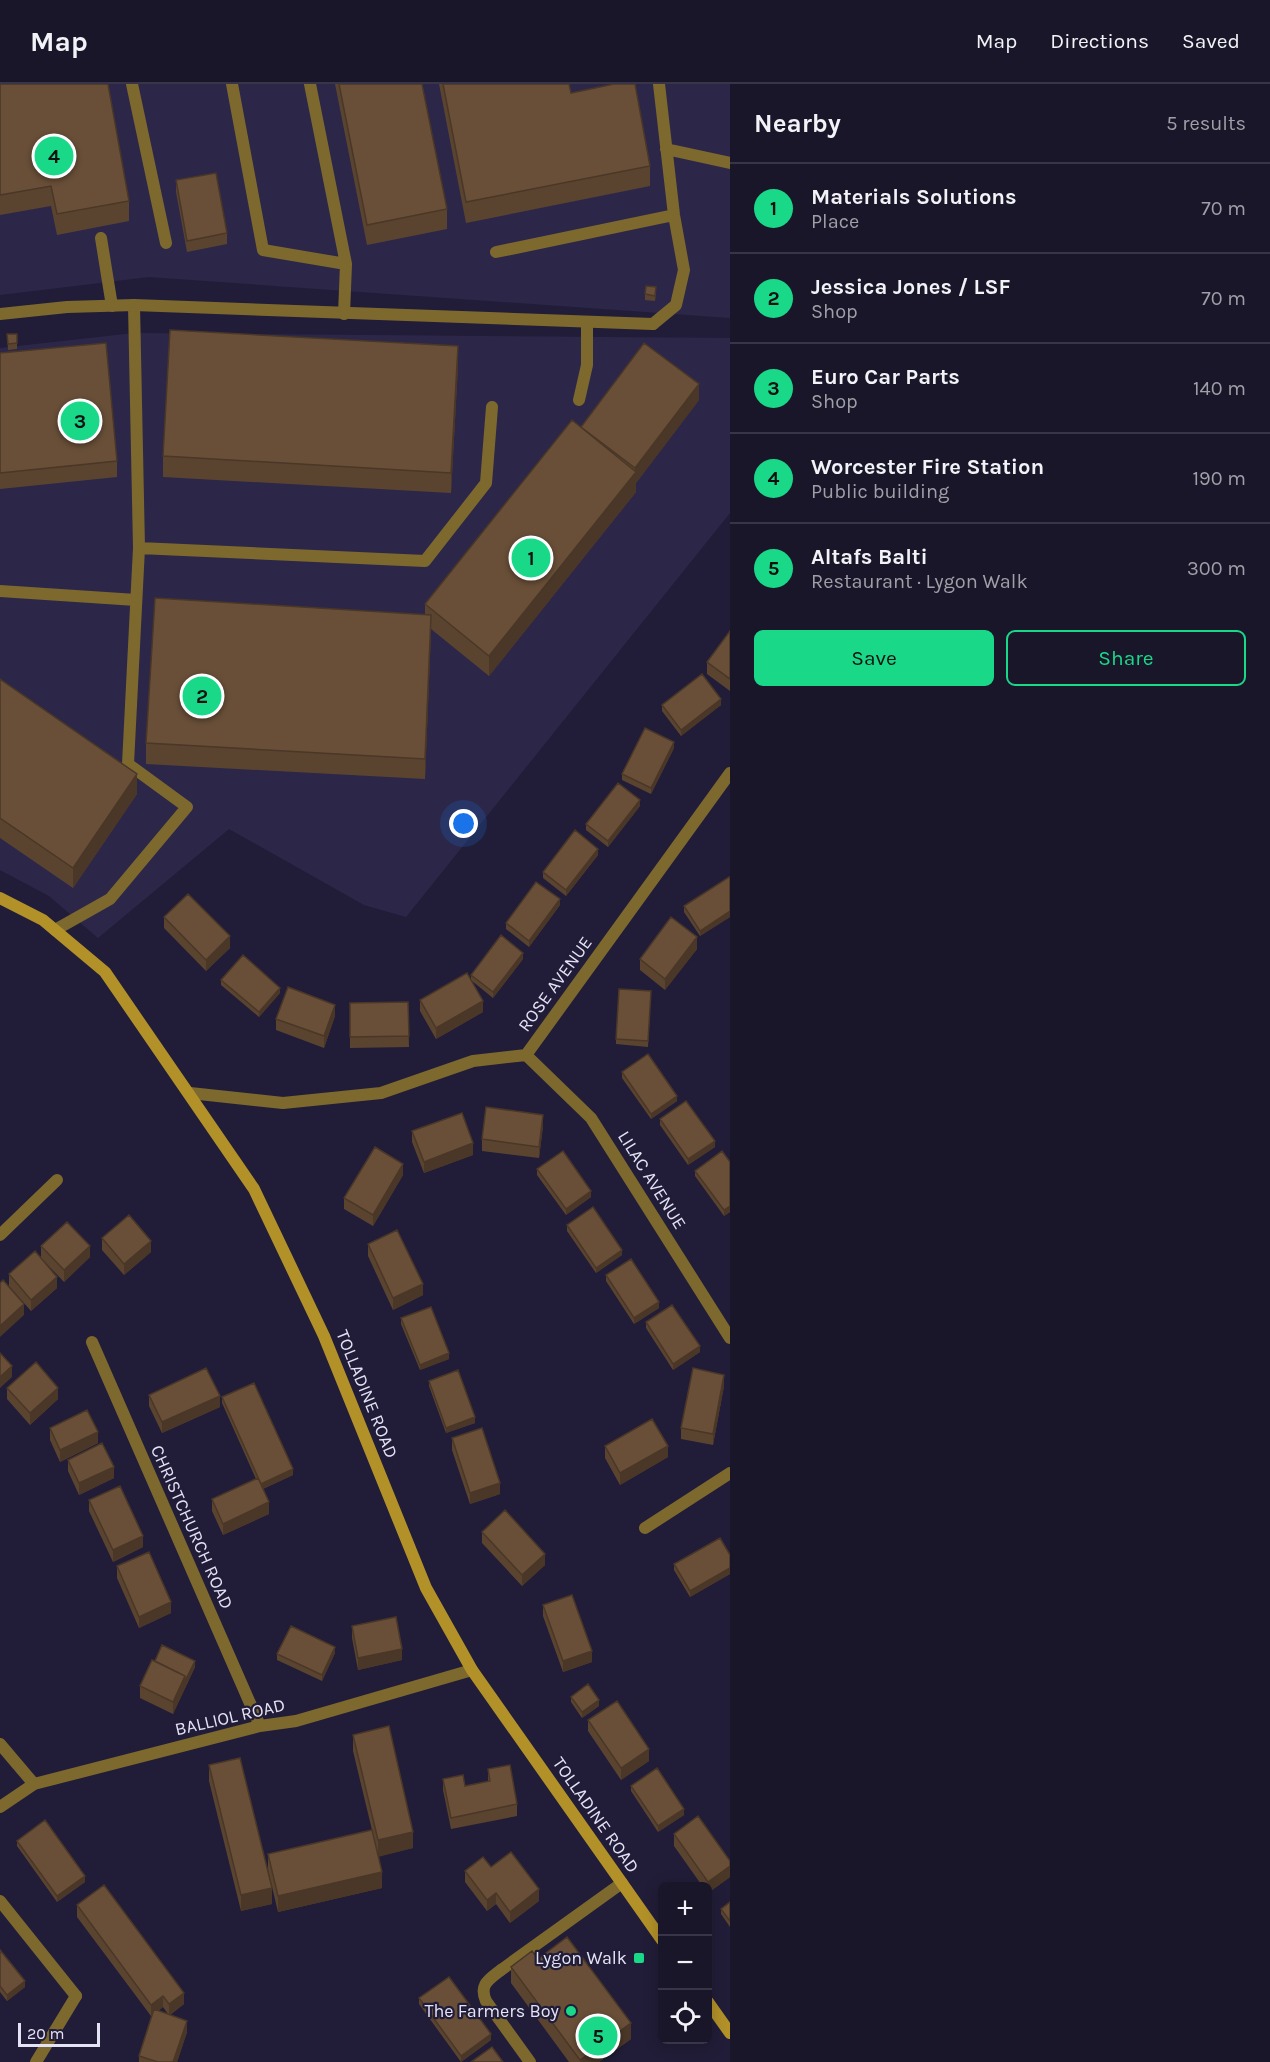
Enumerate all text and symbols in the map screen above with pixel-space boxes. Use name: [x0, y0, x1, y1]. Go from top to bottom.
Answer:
text: Map: [30, 25, 88, 58]
text: Map: [976, 29, 1017, 53]
text: Directions: [1050, 29, 1149, 53]
text: Saved: [1182, 29, 1240, 53]
text: Nearby: [754, 108, 841, 139]
text: 5 results: [1166, 112, 1246, 135]
pin: 4: [34, 134, 74, 178]
text: Materials Solutions: [811, 184, 1017, 210]
text: 1: [770, 197, 777, 220]
text: 70 m: [1201, 197, 1246, 220]
text: Place: [811, 210, 859, 233]
text: Jessica Jones / LSF: [811, 274, 1011, 300]
text: 2: [767, 287, 780, 310]
text: 70 m: [1201, 287, 1246, 310]
text: Shop: [811, 300, 858, 323]
text: Euro Car Parts: [811, 364, 960, 390]
text: 3: [767, 377, 780, 400]
text: 140 m: [1193, 377, 1246, 400]
text: Shop: [811, 390, 858, 413]
pin: 3: [60, 398, 100, 444]
text: Worcester Fire Station: [811, 454, 1044, 480]
text: 4: [768, 467, 779, 490]
text: 190 m: [1192, 467, 1246, 490]
text: Public building: [811, 480, 949, 503]
pin: 1: [512, 536, 550, 580]
text: Altafs Balti: [811, 544, 928, 570]
text: 5: [768, 557, 779, 580]
text: 300 m: [1187, 557, 1246, 580]
text: Restaurant · Lygon Walk: [811, 570, 1028, 593]
button: Save: [754, 630, 994, 686]
button: Share: [1006, 630, 1246, 686]
pin: 2: [182, 674, 222, 718]
your location: [449, 809, 478, 838]
street label: ROSE AVENUE: [513, 932, 597, 1036]
street label: LILAC AVENUE: [613, 1127, 691, 1233]
street label: TOLLADINE ROAD: [331, 1327, 403, 1461]
street label: CHRISTCHURCH ROAD: [146, 1442, 238, 1612]
street label: BALLIOL ROAD: [173, 1694, 287, 1740]
street label: TOLLADINE ROAD: [548, 1753, 644, 1877]
map controls: [658, 1882, 712, 2044]
button: +: [658, 1882, 712, 1936]
button: −: [658, 1936, 712, 1990]
place label: Lygon Walk: [535, 1947, 627, 1969]
marker: Lygon Walk: [632, 1951, 646, 1965]
button: locate: [658, 1990, 712, 2044]
place label: The Farmers Boy: [424, 2000, 560, 2022]
marker: The Farmers Boy: [564, 2004, 578, 2018]
pin: 5: [578, 2014, 618, 2058]
scale bar: [18, 2020, 100, 2048]
text: 20 m: [27, 2024, 65, 2043]

